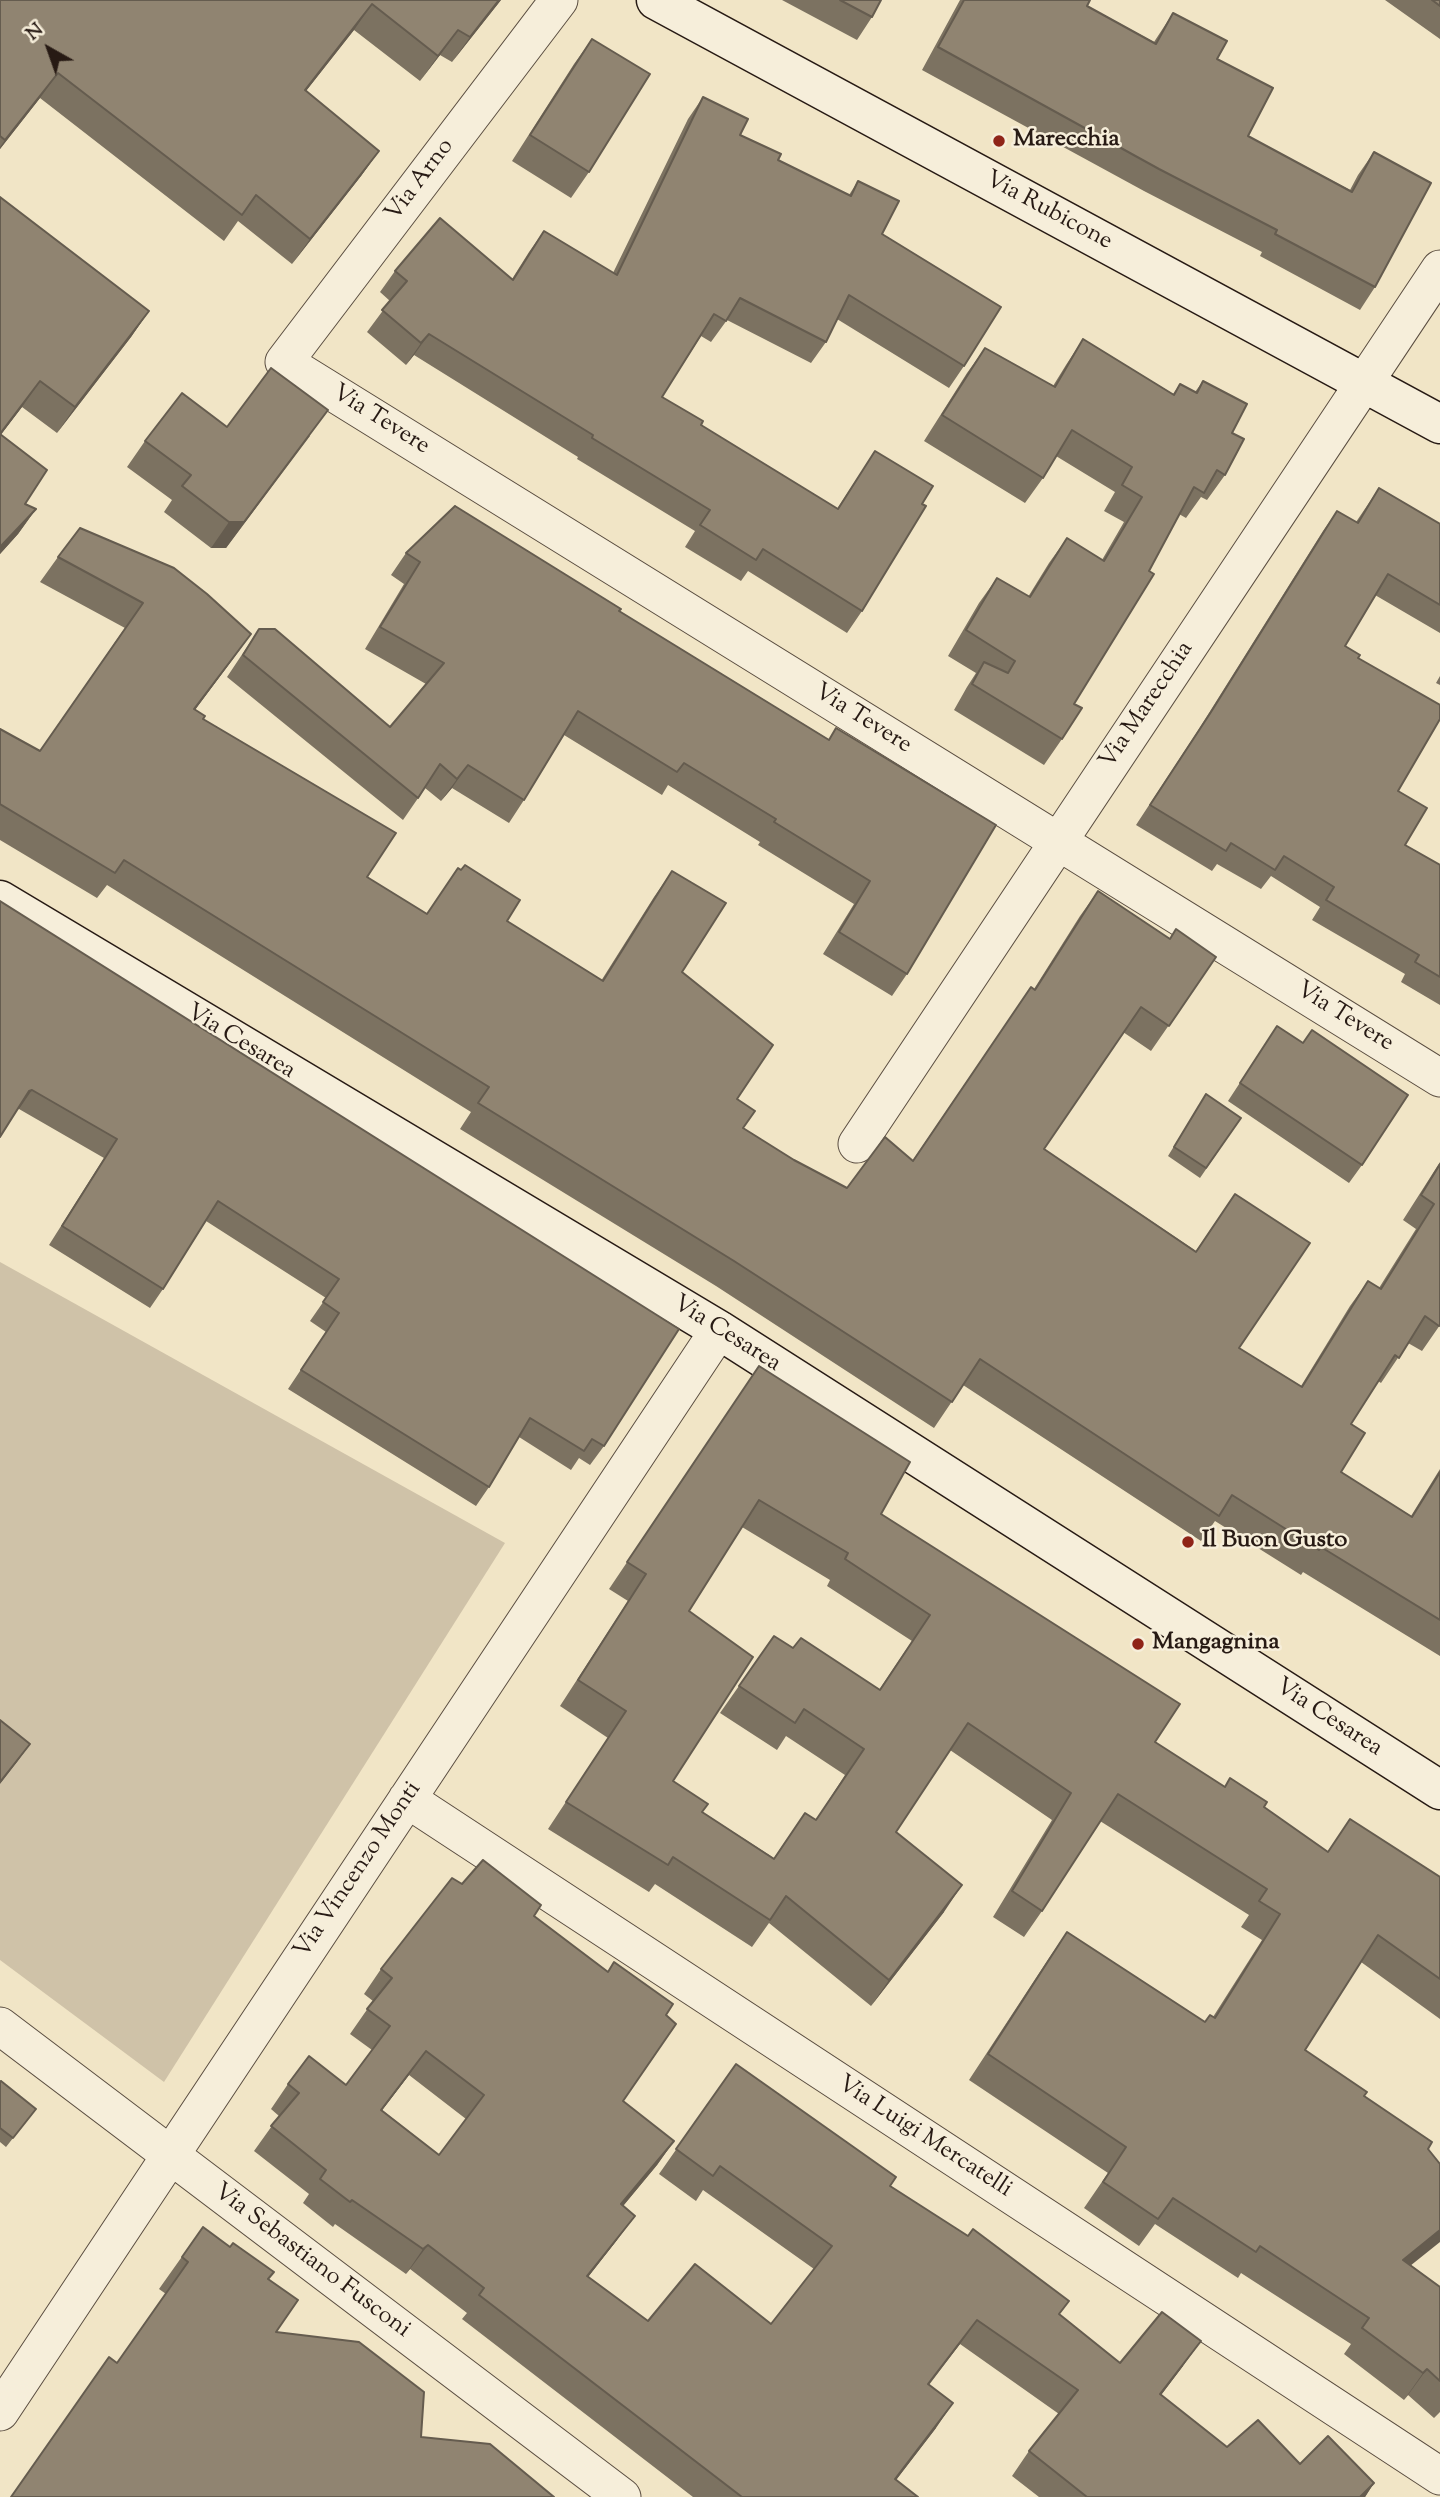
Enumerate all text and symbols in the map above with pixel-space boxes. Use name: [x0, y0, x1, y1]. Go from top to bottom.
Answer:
north arrow: [14, 14, 84, 84]
text: N: [21, 17, 50, 48]
place label: Marecchia: [1013, 127, 1120, 155]
marker: Marecchia: [991, 133, 1007, 149]
street label: Via Arno: [381, 134, 461, 228]
street label: Via Rubicone: [979, 166, 1117, 258]
street label: Via Tevere: [326, 380, 434, 462]
street label: Via Marecchia: [1095, 637, 1201, 775]
street label: Via Tevere: [808, 679, 916, 761]
street label: Via Tevere: [1290, 977, 1398, 1059]
street label: Via Cesarea: [180, 999, 300, 1087]
street label: Via Cesarea: [667, 1290, 785, 1380]
place label: Il Buon Gusto: [1202, 1528, 1347, 1556]
marker: Il Buon Gusto: [1180, 1534, 1196, 1550]
place label: Mangagnina: [1152, 1630, 1279, 1658]
marker: Mangagnina: [1130, 1636, 1146, 1652]
street label: Via Cesarea: [1269, 1674, 1387, 1764]
street label: Via Vincenzo Monti: [289, 1777, 429, 1965]
street label: Via Luigi Mercatelli: [831, 2071, 1017, 2205]
street label: Via Sebastiano Fusconi: [207, 2179, 415, 2345]

